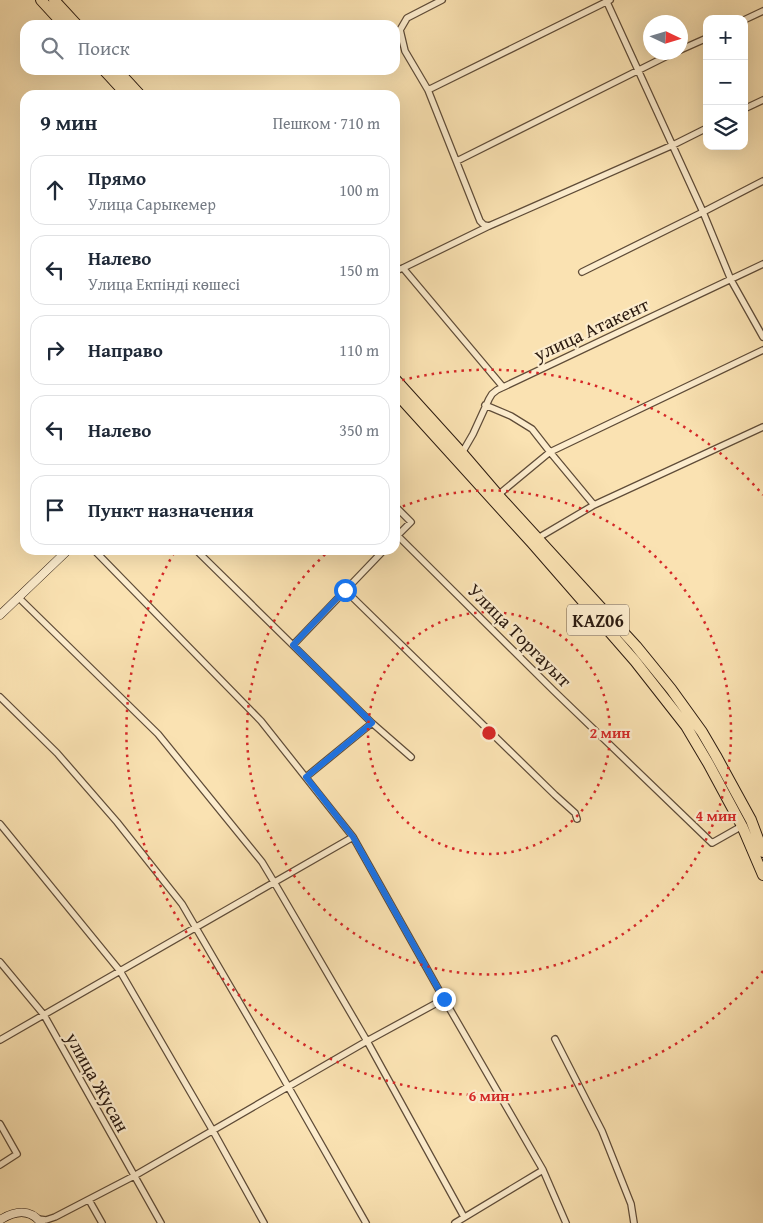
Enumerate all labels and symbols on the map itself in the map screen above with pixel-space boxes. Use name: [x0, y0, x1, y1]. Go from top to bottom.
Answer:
north arrow: [643, 15, 688, 60]
street label: улица Атакент: [528, 290, 654, 368]
street label: Улица Торгауыт: [462, 577, 579, 694]
route start: [334, 579, 357, 602]
road number: KАZ06: [567, 604, 629, 636]
text: 2 мин: [590, 722, 631, 743]
centre of rings: [480, 724, 498, 742]
text: 4 мин: [696, 805, 737, 826]
route end: [433, 988, 456, 1011]
street label: улица Жусан: [58, 1026, 137, 1137]
text: 6 мин: [469, 1085, 510, 1106]

